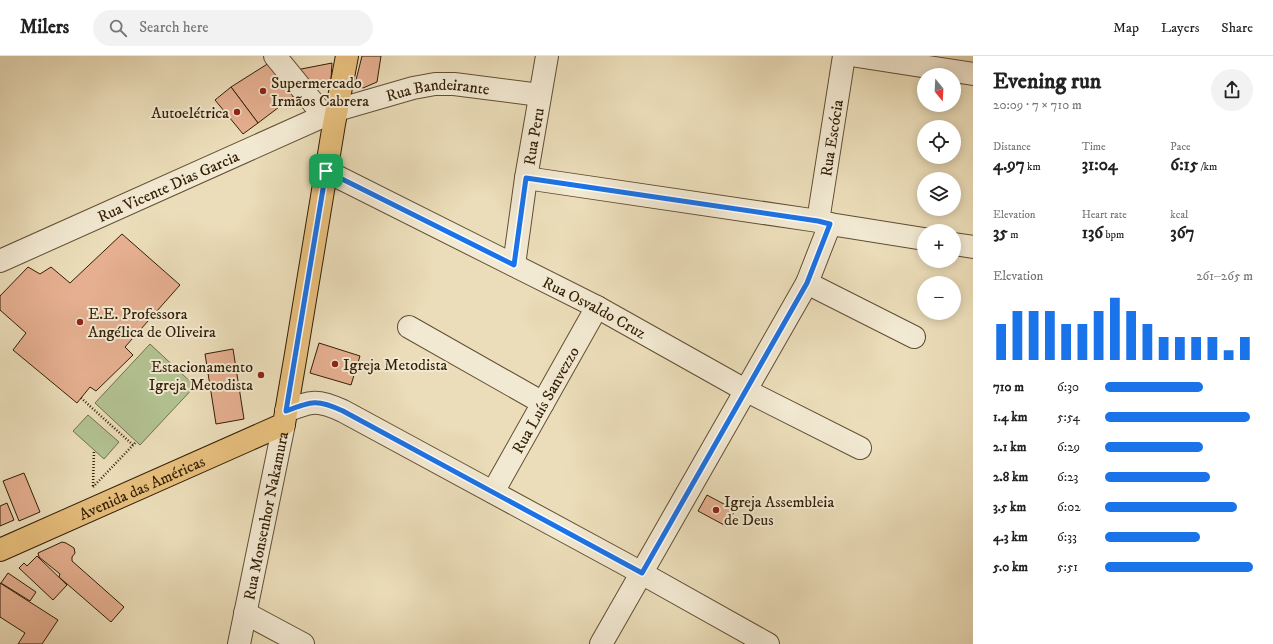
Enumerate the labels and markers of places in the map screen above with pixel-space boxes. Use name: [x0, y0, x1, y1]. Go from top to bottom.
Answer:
place label: Supermercado Irmãos Cabrera: [271, 73, 369, 111]
marker: Supermercado Irmãos Cabrera: [258, 86, 268, 96]
place label: Autoelétrica: [151, 103, 229, 123]
marker: Autoelétrica: [232, 107, 242, 117]
pin: [309, 154, 343, 188]
place label: E.E. Professora Angélica de Oliveira: [88, 304, 216, 342]
marker: E.E. Professora Angélica de Oliveira: [75, 317, 85, 327]
place label: Igreja Metodista: [343, 355, 448, 375]
place label: Estacionamento Igreja Metodista: [149, 357, 253, 395]
marker: Igreja Metodista: [330, 359, 340, 369]
marker: Estacionamento Igreja Metodista: [256, 370, 266, 380]
place label: Igreja Assembleia de Deus: [724, 492, 834, 530]
marker: Igreja Assembleia de Deus: [711, 505, 721, 515]

